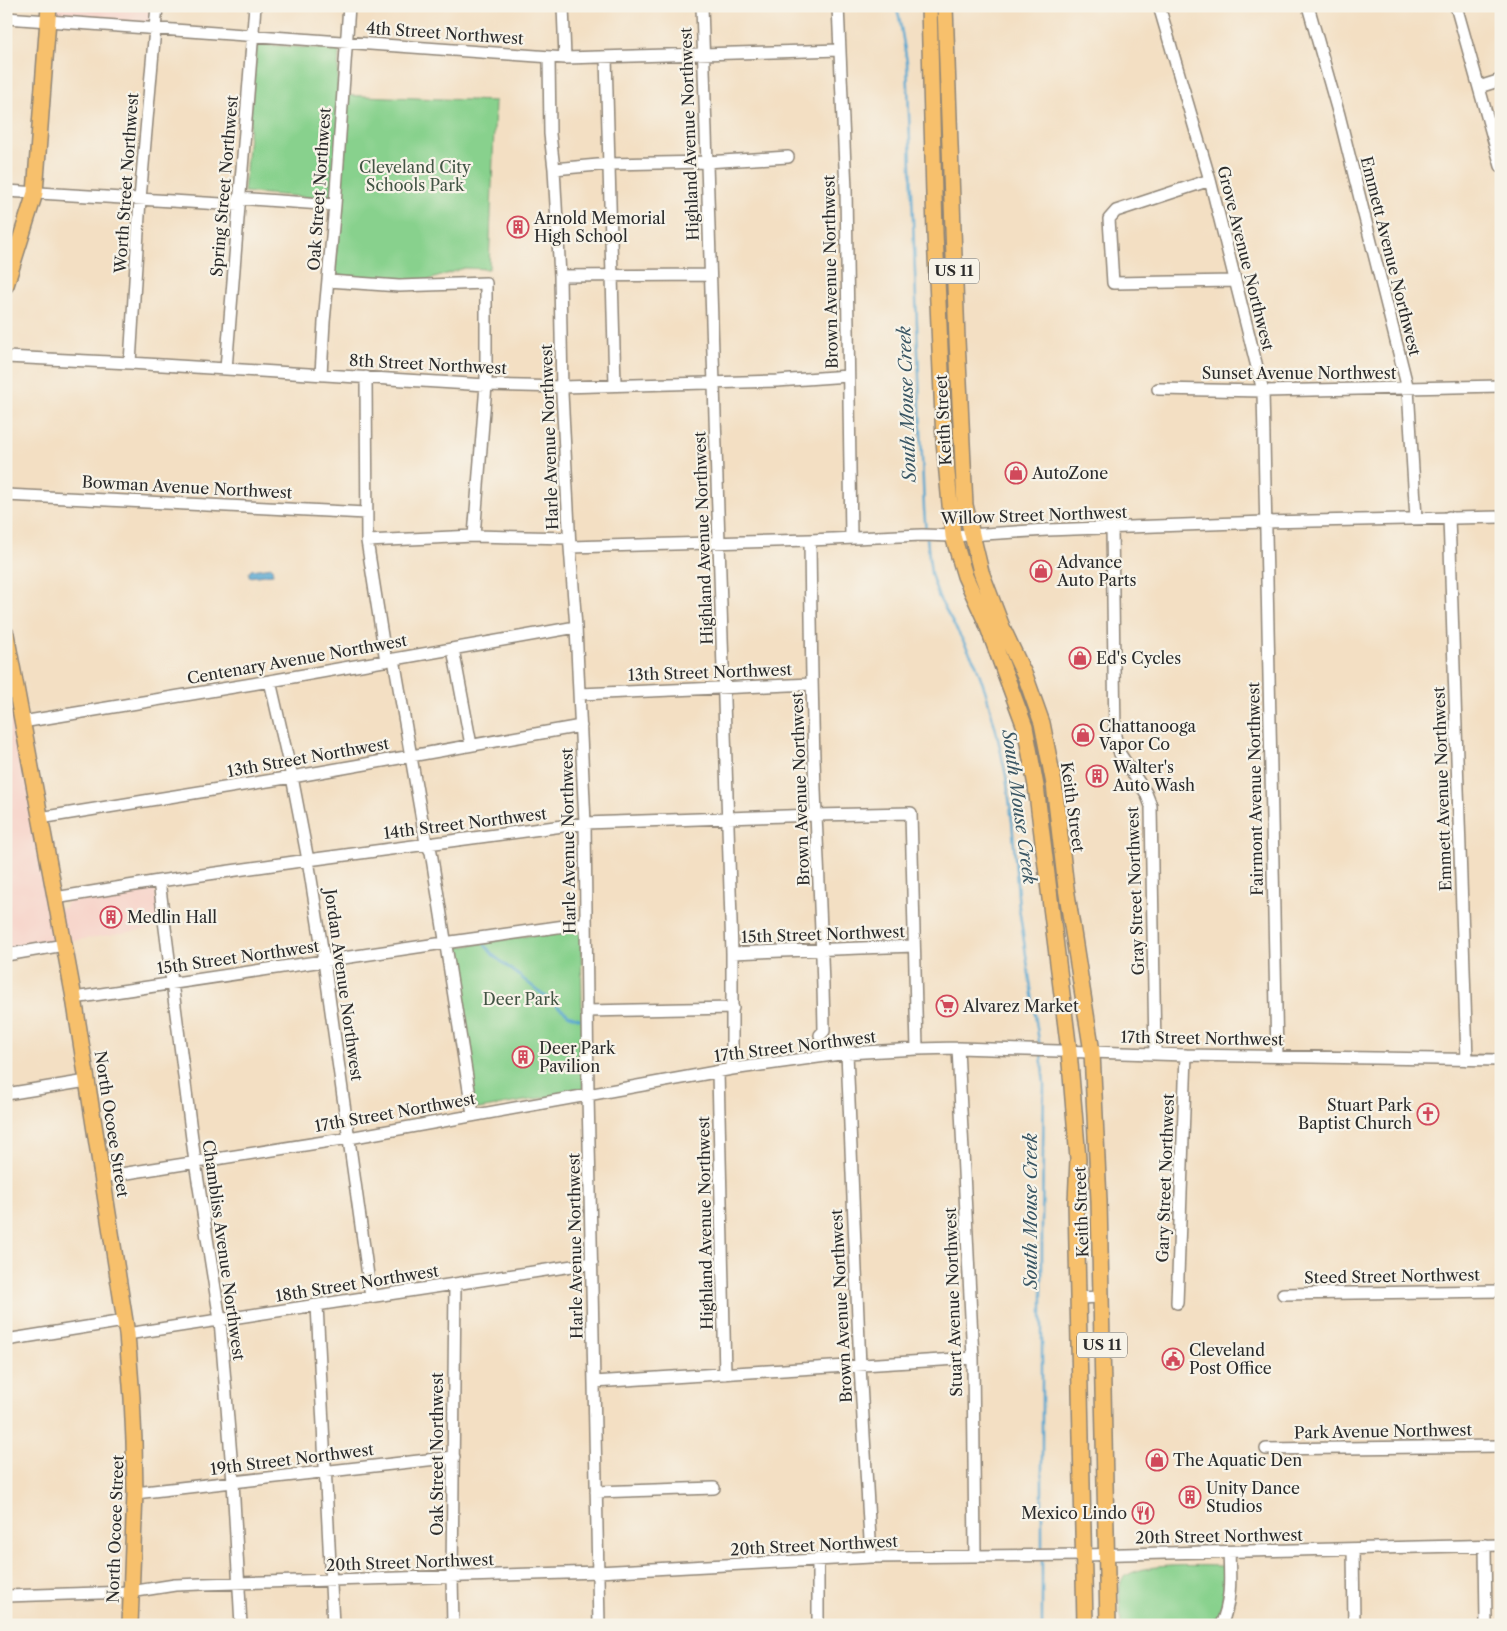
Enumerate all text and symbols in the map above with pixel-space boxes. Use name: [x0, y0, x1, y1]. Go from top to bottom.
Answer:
street label: 4th Street Northwest: [366, 18, 525, 48]
street label: Highland Avenue Northwest: [675, 27, 703, 241]
street label: Worth Street Northwest: [110, 92, 142, 275]
street label: Spring Street Northwest: [206, 94, 242, 278]
street label: Oak Street Northwest: [303, 106, 335, 271]
street label: Emmett Avenue Northwest: [1357, 154, 1426, 358]
park label: Cleveland City Schools Park: [359, 157, 472, 195]
street label: Grove Avenue Northwest: [1213, 164, 1279, 353]
street label: Brown Avenue Northwest: [818, 175, 842, 369]
place label: Arnold Memorial High School: [533, 208, 666, 246]
building icon: Arnold Memorial High School: [506, 215, 530, 239]
road number: US 11: [929, 258, 979, 284]
water label: South Mouse Creek: [893, 325, 921, 483]
street label: Harle Avenue Northwest: [536, 343, 562, 530]
street label: 8th Street Northwest: [349, 350, 508, 378]
street label: Sunset Avenue Northwest: [1202, 363, 1397, 383]
street label: Keith Street: [931, 374, 955, 466]
street label: Highland Avenue Northwest: [689, 431, 717, 645]
shop icon: AutoZone: [1004, 461, 1028, 485]
place label: AutoZone: [1031, 463, 1108, 483]
street label: Bowman Avenue Northwest: [81, 471, 293, 503]
street label: Willow Street Northwest: [939, 502, 1128, 528]
place label: Advance Auto Parts: [1056, 552, 1136, 590]
shop icon: Advance Auto Parts: [1029, 559, 1053, 583]
street label: Centenary Avenue Northwest: [185, 630, 409, 688]
shop icon: Ed's Cycles: [1068, 646, 1092, 670]
place label: Ed's Cycles: [1096, 648, 1181, 668]
street label: 13th Street Northwest: [628, 659, 793, 685]
street label: Fairmont Avenue Northwest: [1243, 682, 1267, 896]
street label: Emmett Avenue Northwest: [1428, 686, 1456, 892]
street label: Brown Avenue Northwest: [787, 691, 813, 886]
place label: Chattanooga Vapor Co: [1098, 716, 1197, 754]
shop icon: Chattanooga Vapor Co: [1071, 723, 1095, 747]
water label: South Mouse Creek: [997, 727, 1041, 886]
street label: 13th Street Northwest: [226, 733, 391, 781]
street label: Harle Avenue Northwest: [556, 747, 580, 934]
place label: Walter's Auto Wash: [1112, 757, 1195, 795]
street label: Keith Street: [1057, 760, 1089, 854]
building icon: Walter's Auto Wash: [1085, 764, 1109, 788]
street label: 14th Street Northwest: [382, 803, 548, 843]
street label: Gray Street Northwest: [1122, 806, 1148, 976]
street label: Jordan Avenue Northwest: [320, 885, 367, 1083]
building icon: Medlin Hall: [99, 905, 123, 929]
place label: Medlin Hall: [127, 907, 217, 927]
street label: 15th Street Northwest: [741, 921, 906, 947]
street label: 15th Street Northwest: [155, 936, 321, 978]
park label: Deer Park: [483, 989, 560, 1009]
supermarket icon: Alvarez Market: [935, 994, 959, 1018]
place label: Alvarez Market: [962, 996, 1079, 1016]
street label: 17th Street Northwest: [713, 1026, 877, 1066]
street label: 17th Street Northwest: [1120, 1027, 1284, 1049]
place label: Deer Park Pavilion: [539, 1038, 616, 1076]
building icon: Deer Park Pavilion: [511, 1045, 535, 1069]
street label: North Ocoee Street: [91, 1049, 134, 1199]
street label: 17th Street Northwest: [313, 1088, 477, 1136]
street label: Gary Street Northwest: [1152, 1093, 1178, 1263]
place label: Stuart Park Baptist Church: [1298, 1095, 1413, 1133]
church icon: Stuart Park Baptist Church: [1416, 1102, 1440, 1126]
street label: Highland Avenue Northwest: [693, 1116, 717, 1330]
water label: South Mouse Creek: [1020, 1132, 1042, 1290]
street label: Chambliss Avenue Northwest: [199, 1138, 249, 1362]
street label: Harle Avenue Northwest: [563, 1152, 587, 1339]
street label: Keith Street: [1069, 1166, 1093, 1258]
street label: Stuart Avenue Northwest: [940, 1207, 966, 1397]
street label: Brown Avenue Northwest: [826, 1208, 856, 1403]
street label: 18th Street Northwest: [274, 1260, 440, 1306]
street label: Steed Street Northwest: [1304, 1264, 1480, 1288]
road number: US 11: [1077, 1332, 1127, 1358]
place label: Cleveland Post Office: [1189, 1340, 1272, 1378]
public building icon: Cleveland Post Office: [1161, 1347, 1185, 1371]
street label: Oak Street Northwest: [427, 1372, 447, 1536]
street label: Park Avenue Northwest: [1294, 1419, 1473, 1443]
street label: 19th Street Northwest: [209, 1439, 375, 1479]
shop icon: The Aquatic Den: [1145, 1448, 1169, 1472]
place label: The Aquatic Den: [1173, 1450, 1302, 1470]
street label: North Ocoee Street: [102, 1454, 128, 1603]
place label: Unity Dance Studios: [1206, 1478, 1300, 1516]
building icon: Unity Dance Studios: [1178, 1485, 1202, 1509]
restaurant icon: Mexico Lindo: [1131, 1501, 1155, 1525]
place label: Mexico Lindo: [1021, 1503, 1127, 1523]
street label: 20th Street Northwest: [1135, 1525, 1303, 1547]
street label: 20th Street Northwest: [730, 1531, 899, 1559]
street label: 20th Street Northwest: [326, 1549, 495, 1575]

